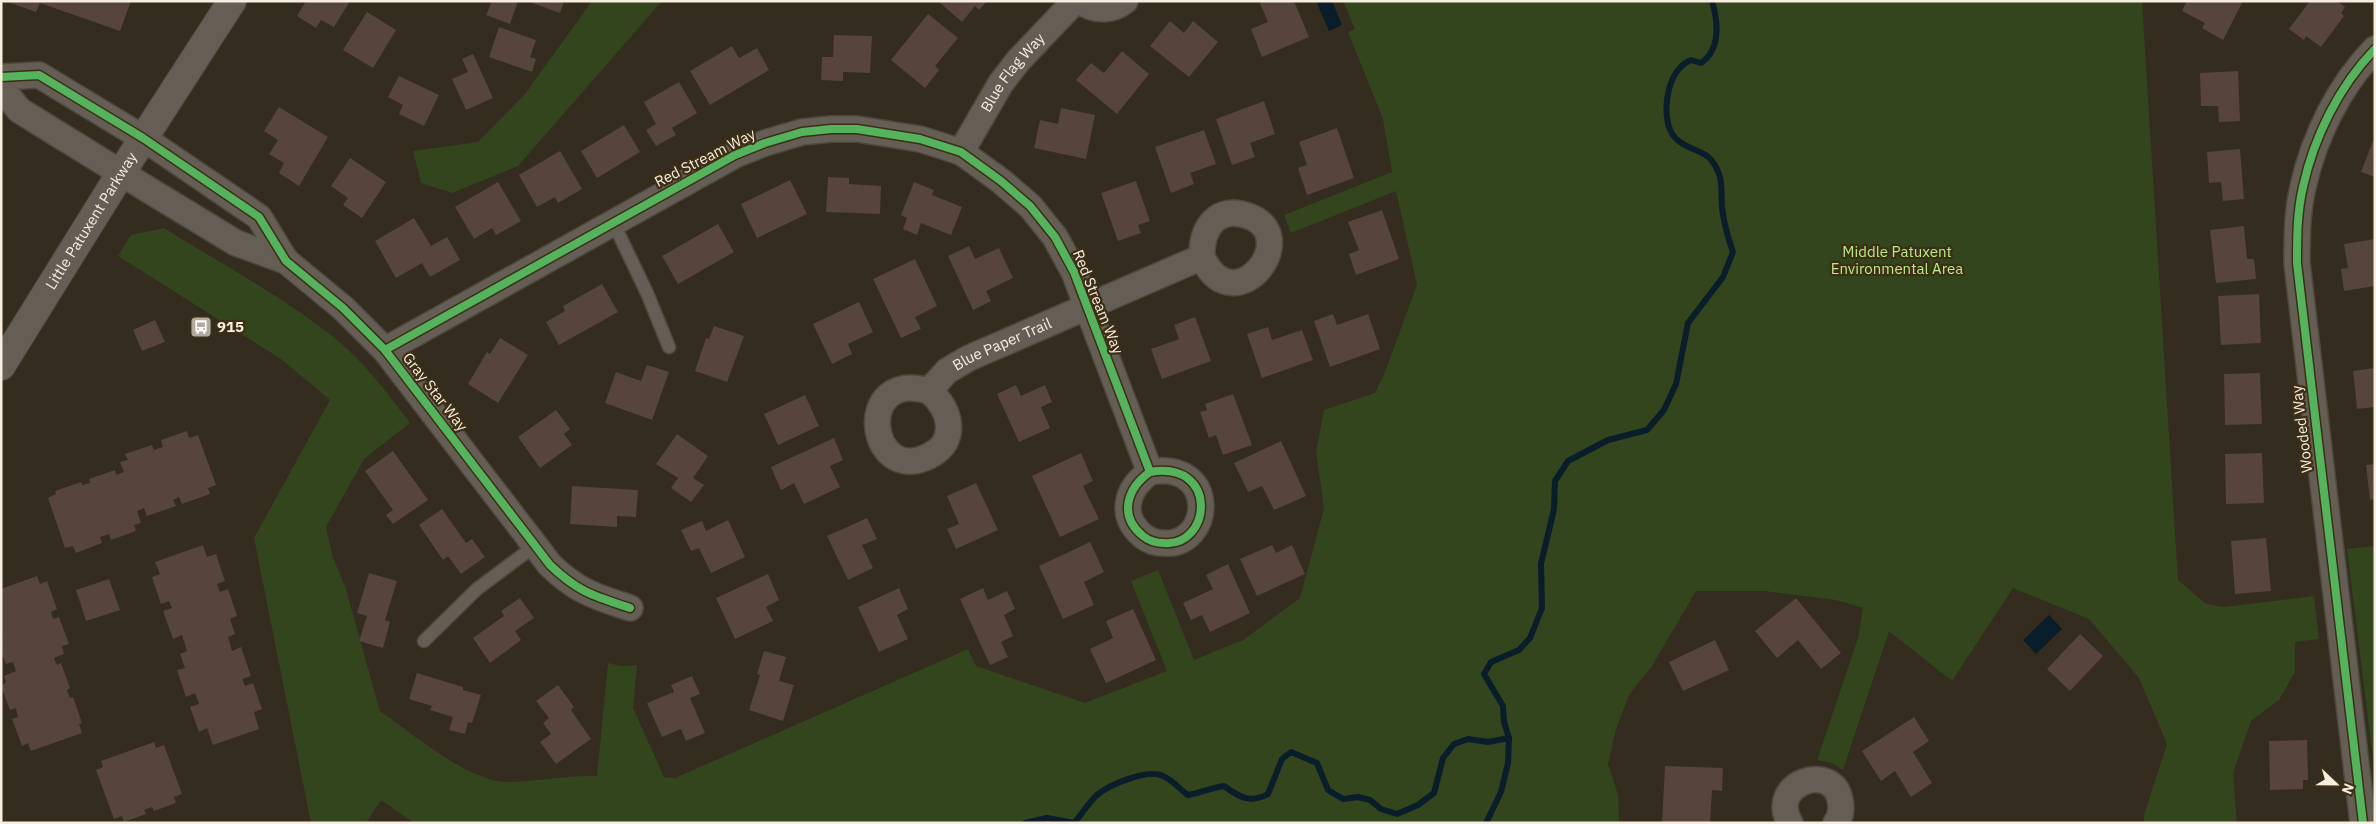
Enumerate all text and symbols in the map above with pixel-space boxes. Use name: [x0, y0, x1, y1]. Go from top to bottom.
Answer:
street label: Blue Flag Way: [976, 28, 1049, 115]
street label: Red Stream Way: [651, 124, 759, 191]
street label: Little Patuxent Parkway: [41, 148, 141, 293]
park label: Middle Patuxent Environmental Area: [1831, 242, 1963, 278]
street label: Red Stream Way: [1069, 247, 1128, 357]
street label: Blue Paper Trail: [949, 313, 1054, 375]
bus stop icon: 915: [189, 315, 213, 339]
place label: 915: [217, 317, 244, 336]
street label: Gray Star Way: [399, 349, 472, 435]
street label: Wooded Way: [2287, 384, 2316, 474]
north arrow: [2311, 759, 2361, 809]
text: N: [2338, 781, 2358, 797]

